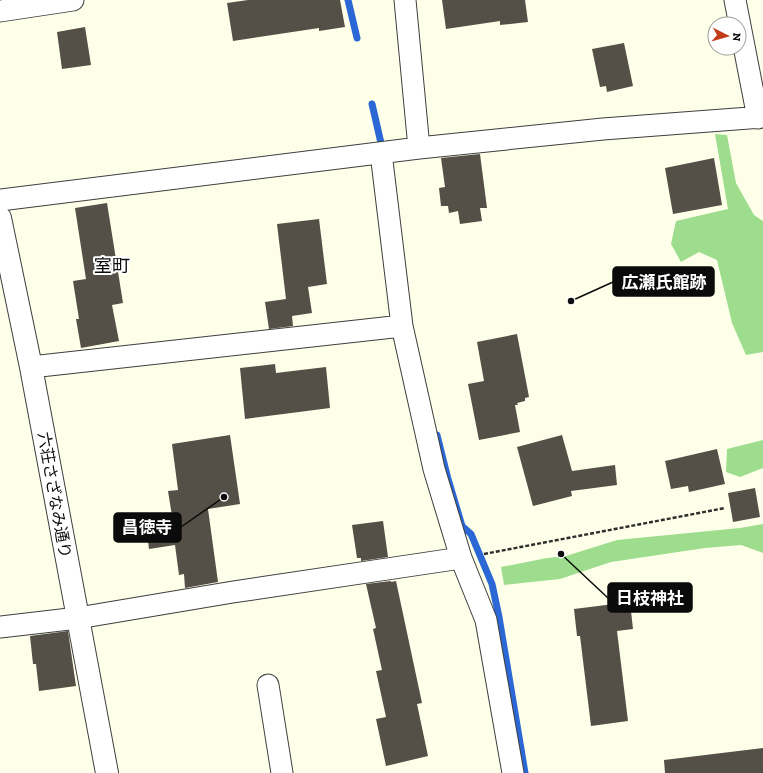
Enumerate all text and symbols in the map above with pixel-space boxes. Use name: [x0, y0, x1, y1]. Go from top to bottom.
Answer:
north arrow: [707, 16, 747, 56]
text: N: [729, 32, 743, 42]
district label: 室町: [94, 255, 130, 277]
callout: 広瀬氏館跡: [613, 267, 714, 296]
text: 広瀬氏館跡: [622, 272, 707, 292]
street label: 六荘さざなみ通り: [34, 430, 75, 560]
callout: 昌徳寺: [114, 513, 181, 542]
text: 昌徳寺: [122, 517, 173, 537]
callout: 日枝神社: [608, 583, 692, 612]
text: 日枝神社: [616, 588, 684, 608]

